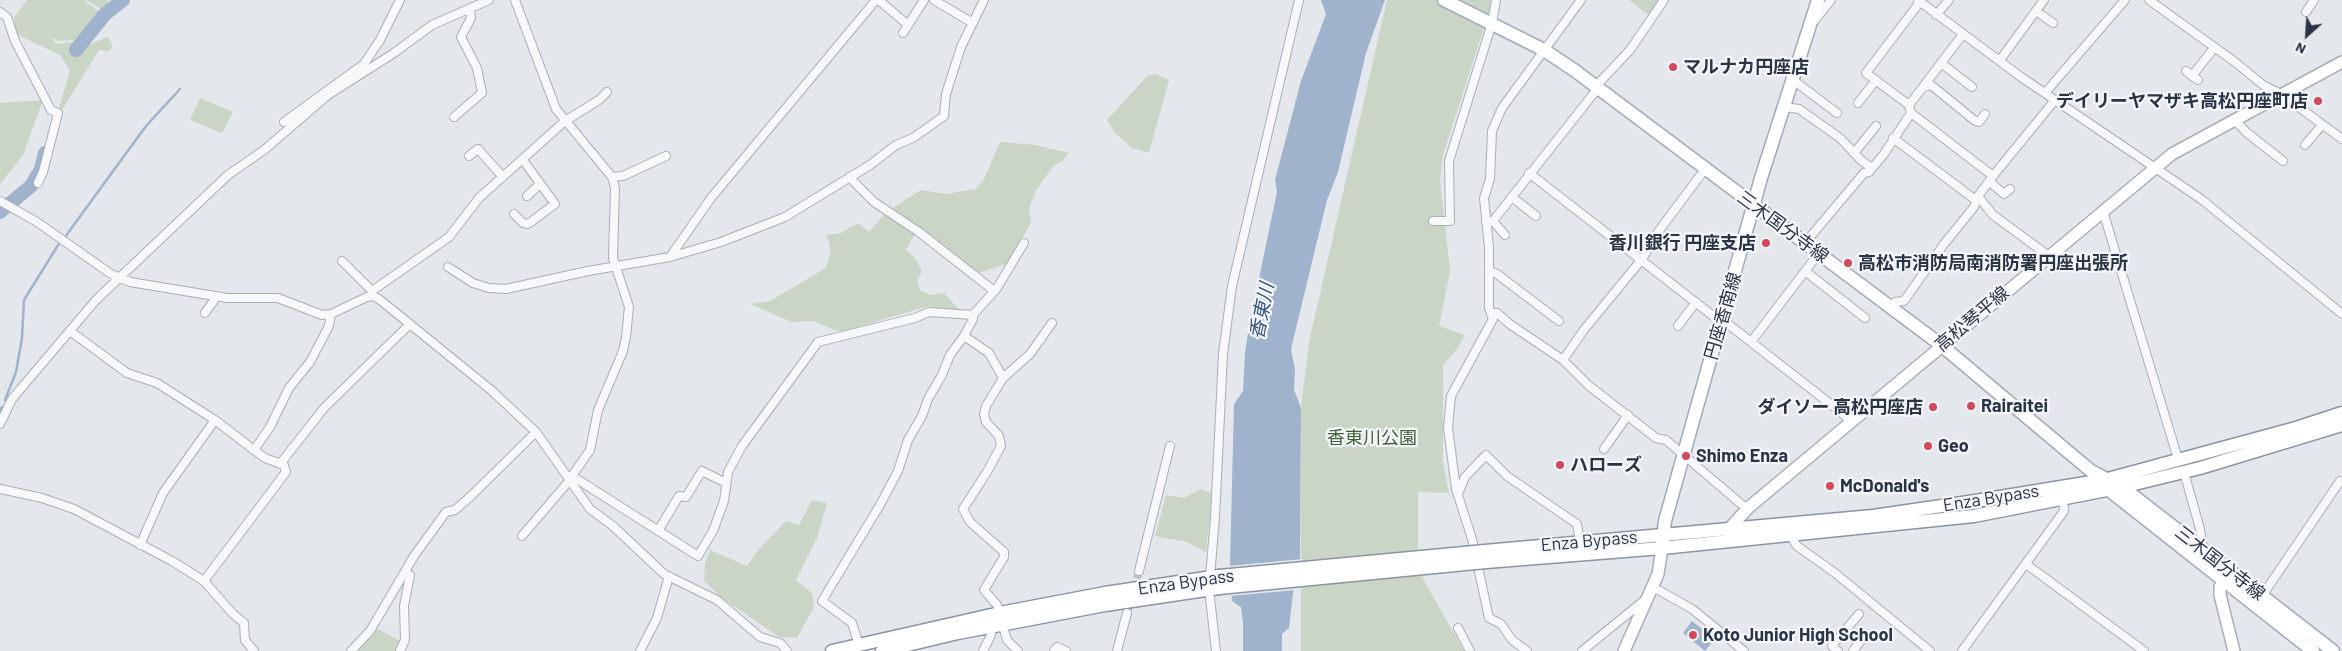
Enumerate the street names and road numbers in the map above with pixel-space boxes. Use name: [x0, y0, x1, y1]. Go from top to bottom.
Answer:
street label: 三木国分寺線: [1733, 187, 1833, 267]
street label: 円座香南線: [1700, 270, 1746, 362]
street label: 高松琴平線: [1931, 282, 2013, 356]
street label: Enza Bypass: [1941, 480, 2041, 516]
street label: 三木国分寺線: [2171, 521, 2269, 605]
street label: Enza Bypass: [1540, 526, 1638, 556]
street label: Enza Bypass: [1136, 565, 1236, 599]

